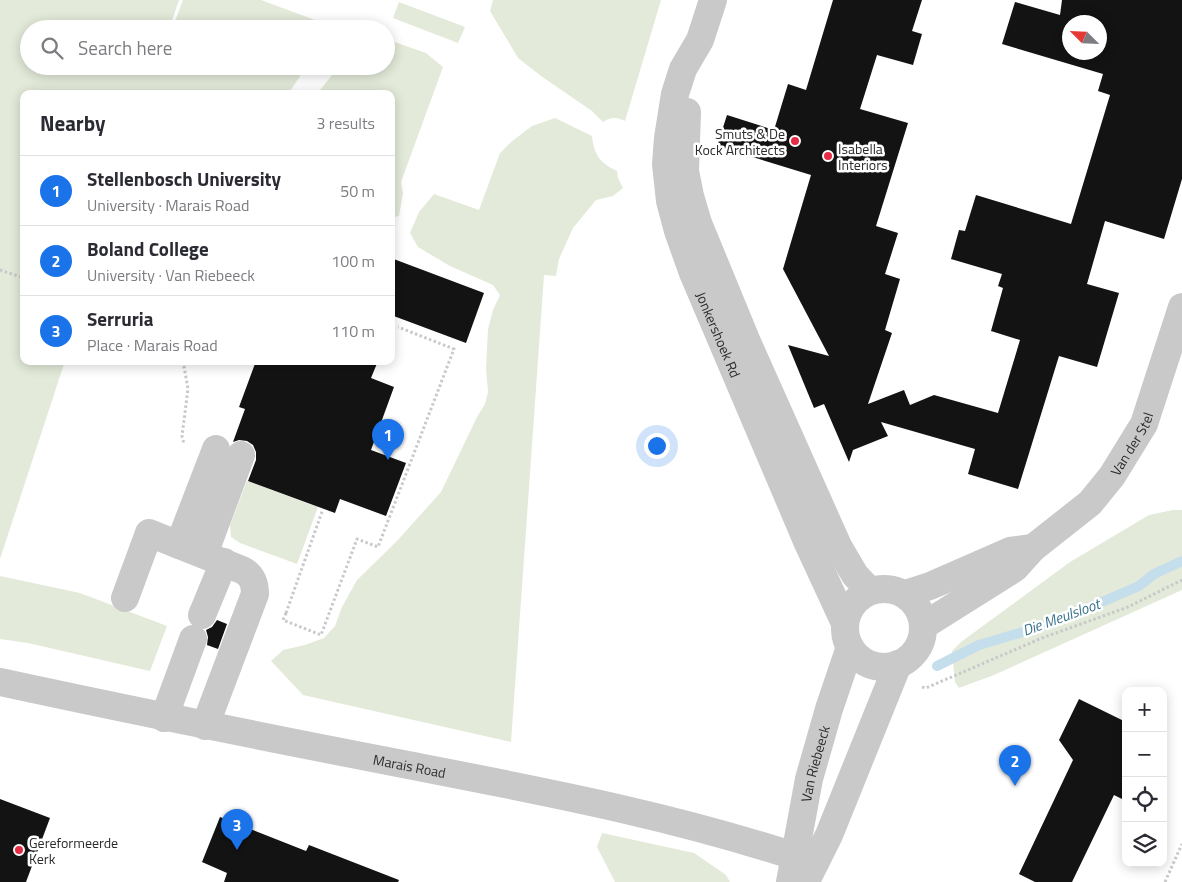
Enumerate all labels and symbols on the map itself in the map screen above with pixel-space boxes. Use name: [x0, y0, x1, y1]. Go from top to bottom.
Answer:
north arrow: [1062, 15, 1107, 60]
place label: Smuts & De Kock Architects: [695, 123, 785, 160]
marker: Smuts & De Kock Architects: [789, 135, 801, 147]
place label: Isabella Interiors: [838, 138, 888, 175]
marker: Isabella Interiors: [822, 150, 834, 162]
street label: Jonkershoek Rd: [691, 288, 747, 381]
street label: Van der Stel: [1104, 409, 1158, 479]
pin: 1: [372, 419, 404, 460]
your location: [644, 433, 670, 459]
water label: Die Meulsloot: [1019, 592, 1105, 642]
street label: Van Riebeeck: [794, 722, 834, 804]
pin: 2: [999, 745, 1031, 786]
street label: Marais Road: [372, 748, 448, 783]
pin: 3: [221, 809, 253, 850]
place label: Gereformeerde Kerk: [29, 832, 118, 869]
marker: Gereformeerde Kerk: [13, 844, 25, 856]

